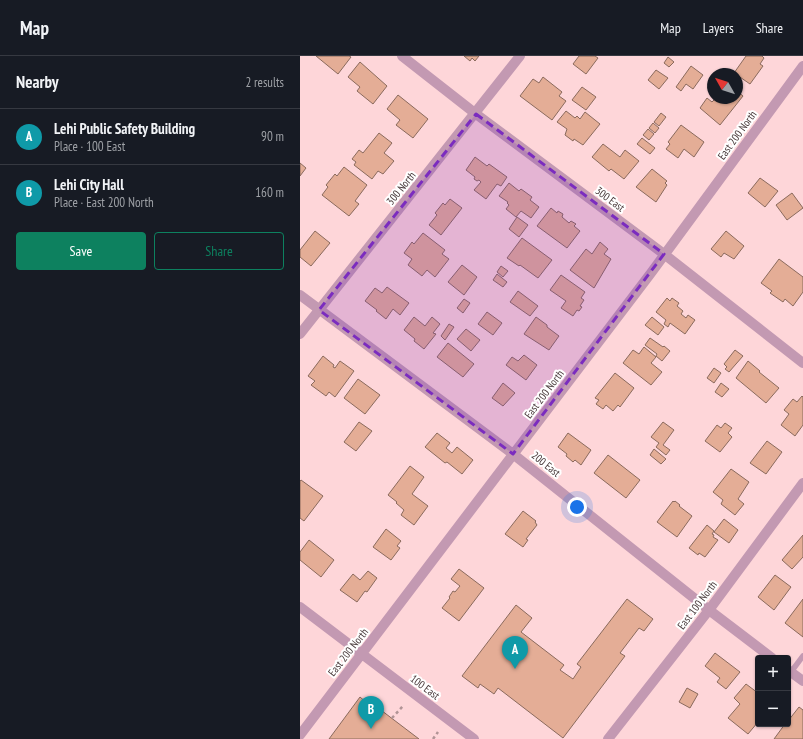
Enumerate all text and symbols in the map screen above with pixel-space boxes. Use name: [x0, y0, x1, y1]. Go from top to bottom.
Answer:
text: Map: [20, 16, 49, 40]
text: Map: [660, 19, 681, 37]
text: Layers: [703, 19, 734, 37]
text: Share: [756, 19, 783, 37]
north arrow: [707, 68, 743, 104]
text: Nearby: [16, 71, 59, 93]
text: 2 results: [245, 74, 284, 91]
street label: East 200 North: [715, 108, 760, 162]
text: Lehi Public Safety Building: [54, 119, 195, 138]
text: A: [26, 128, 32, 145]
text: 90 m: [261, 128, 284, 145]
text: Place · 100 East: [54, 138, 125, 155]
street label: 300 North: [383, 168, 419, 208]
text: Lehi City Hall: [54, 175, 124, 194]
street label: 300 East: [593, 183, 627, 215]
text: B: [26, 184, 32, 201]
text: 160 m: [255, 184, 284, 201]
text: Place · East 200 North: [54, 194, 154, 211]
button: Save: [16, 232, 146, 270]
button: Share: [154, 232, 284, 270]
street label: East 200 North: [521, 367, 567, 421]
street label: 200 East: [529, 448, 563, 480]
your location: [567, 497, 587, 517]
street label: East 100 North: [674, 578, 720, 632]
street label: East 200 North: [325, 625, 371, 679]
pin: A: [502, 636, 528, 669]
map controls: [755, 655, 791, 727]
button: +: [755, 655, 791, 691]
street label: 100 East: [408, 671, 442, 703]
button: −: [755, 691, 791, 727]
pin: B: [358, 696, 384, 729]

